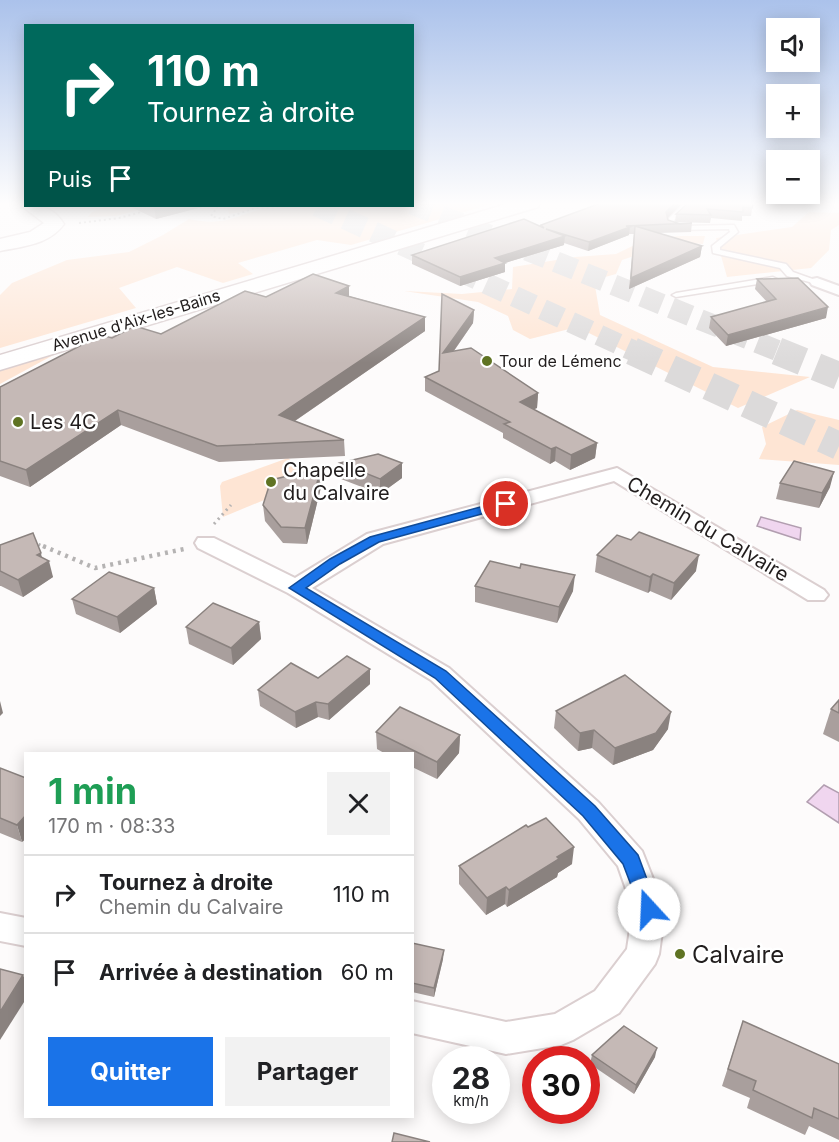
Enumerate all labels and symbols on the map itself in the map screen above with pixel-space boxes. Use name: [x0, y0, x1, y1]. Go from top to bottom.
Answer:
street label: Avenue d'Aix-les-Bains: [49, 285, 223, 355]
place label: Tour de Lémenc: [499, 351, 622, 371]
marker: Tour de Lémenc: [480, 354, 494, 368]
place label: Les 4C: [30, 410, 97, 434]
marker: Les 4C: [11, 415, 25, 429]
place label: Chapelle du Calvaire: [283, 458, 390, 505]
street label: Chemin du Calvaire: [623, 471, 793, 587]
marker: Chapelle du Calvaire: [264, 475, 278, 489]
pin: [480, 478, 531, 529]
position arrow: [617, 877, 681, 941]
place label: Calvaire: [692, 940, 784, 969]
marker: Calvaire: [673, 947, 687, 961]
speed limit sign: 30: [522, 1046, 600, 1124]

